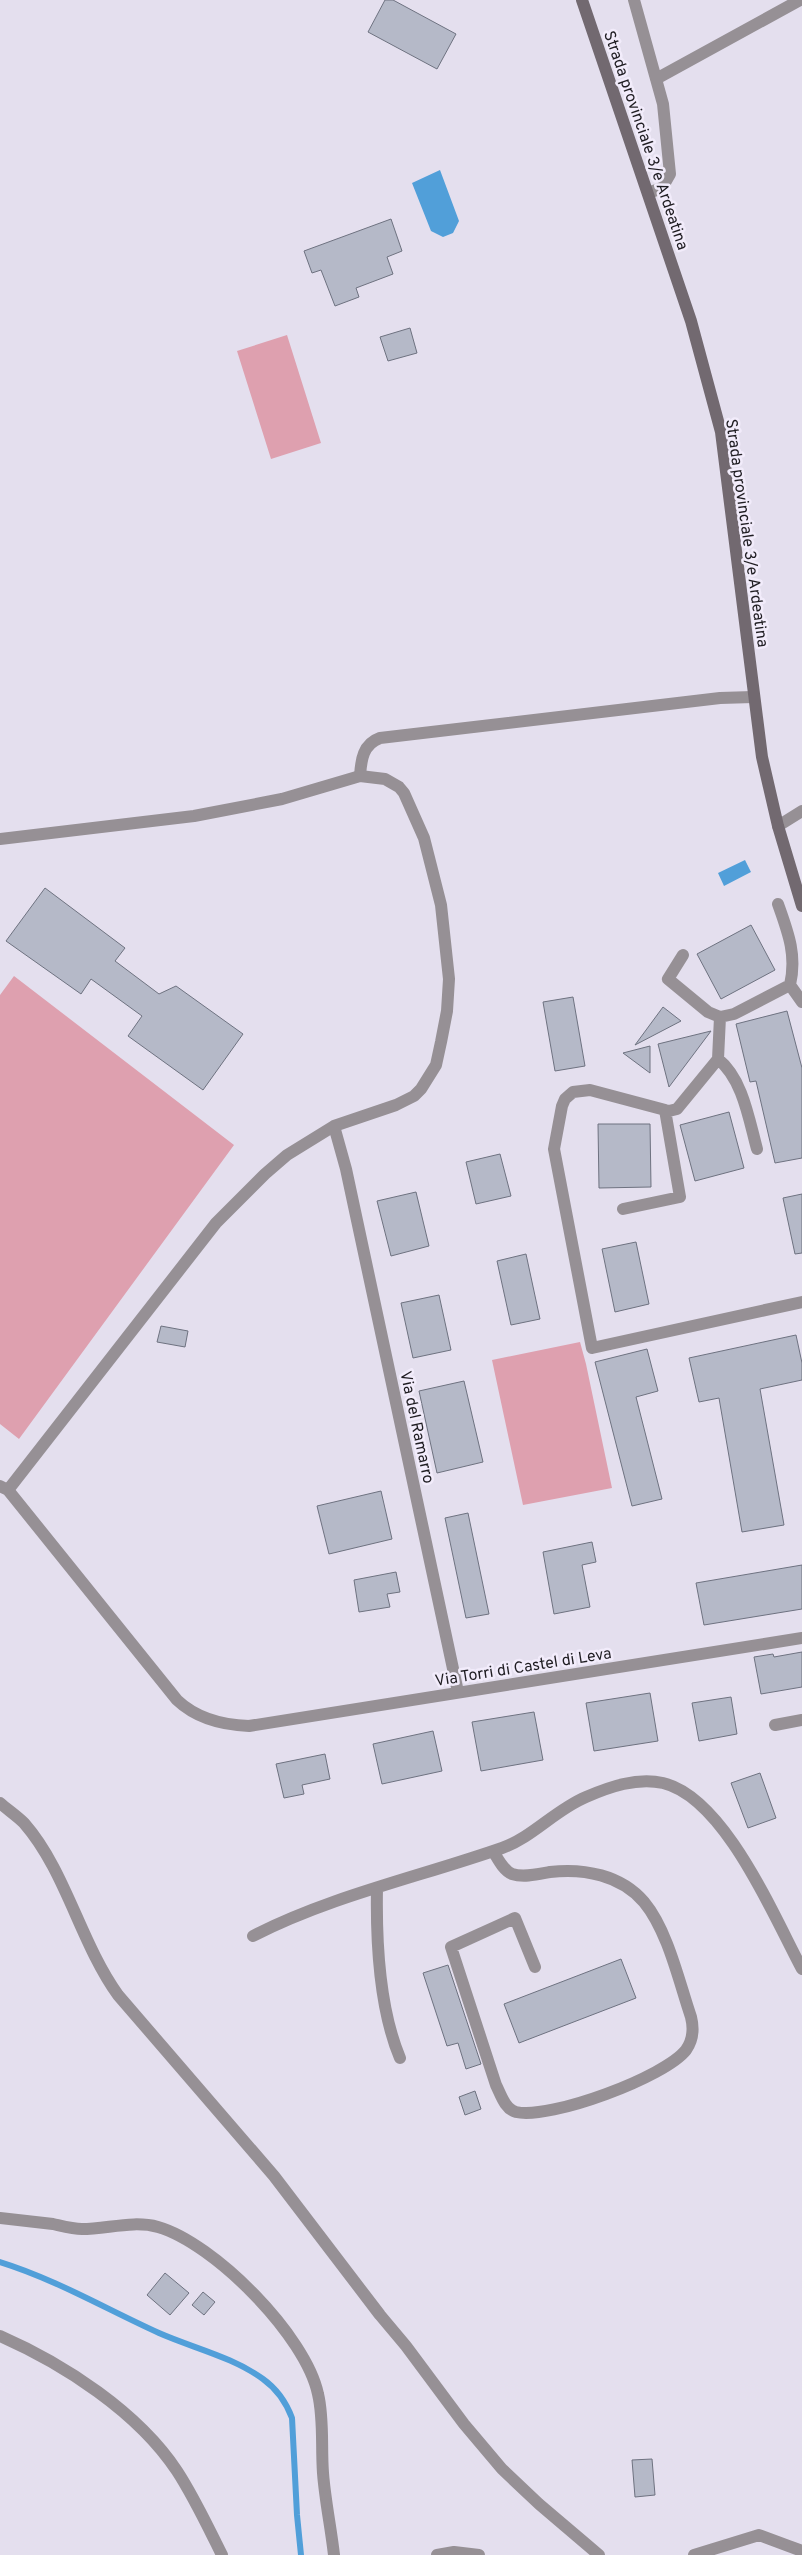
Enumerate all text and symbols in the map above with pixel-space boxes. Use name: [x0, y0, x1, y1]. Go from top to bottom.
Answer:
street label: Strada provinciale 3/e Ardeatina: [598, 28, 692, 253]
street label: Strada provinciale 3/e Ardeatina: [720, 418, 772, 649]
street label: Via del Ramarro: [394, 1369, 438, 1486]
street label: Via Torri di Castel di Leva: [434, 1644, 613, 1692]

